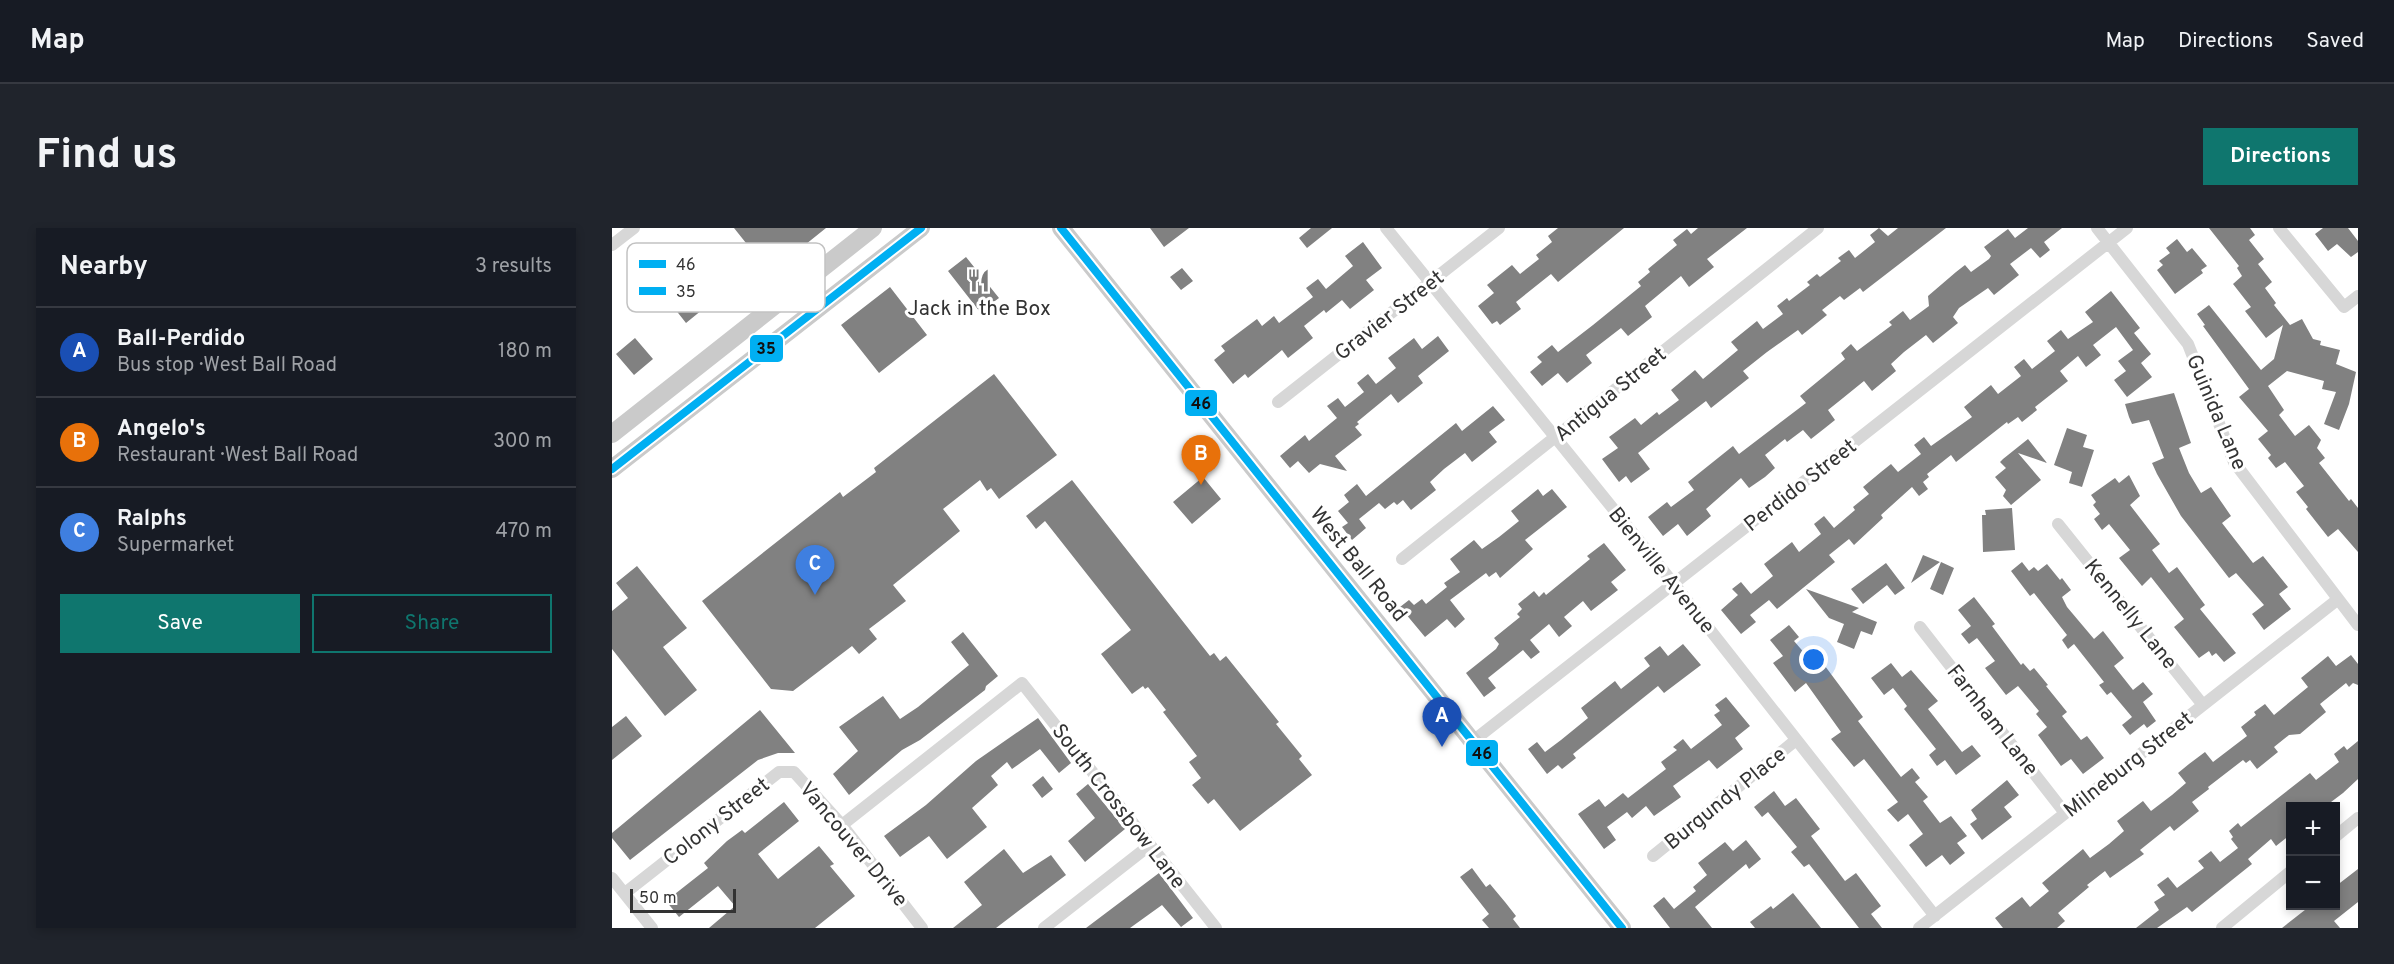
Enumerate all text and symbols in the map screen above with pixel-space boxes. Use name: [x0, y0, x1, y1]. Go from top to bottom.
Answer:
text: Map: [30, 23, 85, 59]
text: Map: [2105, 28, 2145, 55]
text: Directions: [2178, 28, 2273, 55]
text: Saved: [2306, 28, 2364, 55]
button: Directions: [2203, 128, 2358, 185]
text: Find us: [36, 130, 177, 183]
legend: [627, 243, 825, 312]
text: Nearby: [60, 251, 148, 284]
text: 3 results: [475, 254, 552, 280]
text: 46: [676, 256, 696, 276]
street label: Gravier Street: [1330, 265, 1450, 367]
restaurant icon: Jack in the Box: [966, 267, 992, 293]
text: 35: [676, 283, 696, 303]
place label: Jack in the Box: [907, 296, 1051, 323]
text: Ball-Perdido: [117, 326, 245, 353]
line badge: 35: [749, 334, 784, 363]
text: A: [72, 339, 87, 365]
text: 180 m: [498, 339, 552, 365]
text: 35: [756, 340, 776, 360]
street label: Antigua Street: [1550, 342, 1672, 449]
street label: Guinida Lane: [2179, 351, 2252, 474]
text: Bus stop · West Ball Road: [117, 353, 337, 379]
line badge: 46: [1184, 389, 1218, 417]
text: 46: [1191, 395, 1211, 415]
text: Angelo's: [117, 416, 206, 443]
text: B: [73, 429, 86, 455]
text: 300 m: [493, 429, 552, 455]
street label: Perdido Street: [1739, 434, 1863, 539]
pin: B: [1182, 436, 1220, 485]
text: Restaurant · West Ball Road: [117, 443, 358, 469]
street label: West Ball Road: [1303, 502, 1413, 628]
street label: Bienville Avenue: [1602, 502, 1720, 640]
text: Ralphs: [117, 506, 187, 533]
text: C: [73, 519, 86, 545]
text: 470 m: [495, 519, 552, 545]
text: Supermarket: [117, 533, 234, 559]
pin: C: [796, 546, 834, 595]
street label: Kennelly Lane: [2077, 554, 2182, 675]
button: Save: [60, 594, 300, 653]
button: Share: [312, 594, 552, 653]
your location: [1799, 645, 1828, 674]
street label: Farnham Lane: [1940, 660, 2044, 782]
pin: A: [1422, 698, 1462, 747]
street label: Milneburg Street: [2059, 706, 2199, 824]
street label: South Crossbow Lane: [1045, 719, 1191, 895]
line badge: 46: [1465, 739, 1499, 767]
street label: Burgundy Place: [1659, 742, 1792, 857]
text: 46: [1472, 745, 1492, 765]
street label: Colony Street: [658, 772, 776, 872]
street label: Vancouver Drive: [793, 777, 913, 913]
map controls: [2286, 802, 2340, 910]
button: +: [2286, 802, 2340, 856]
button: −: [2286, 856, 2340, 910]
scale bar: [630, 886, 736, 914]
text: 50 m: [639, 889, 677, 909]

